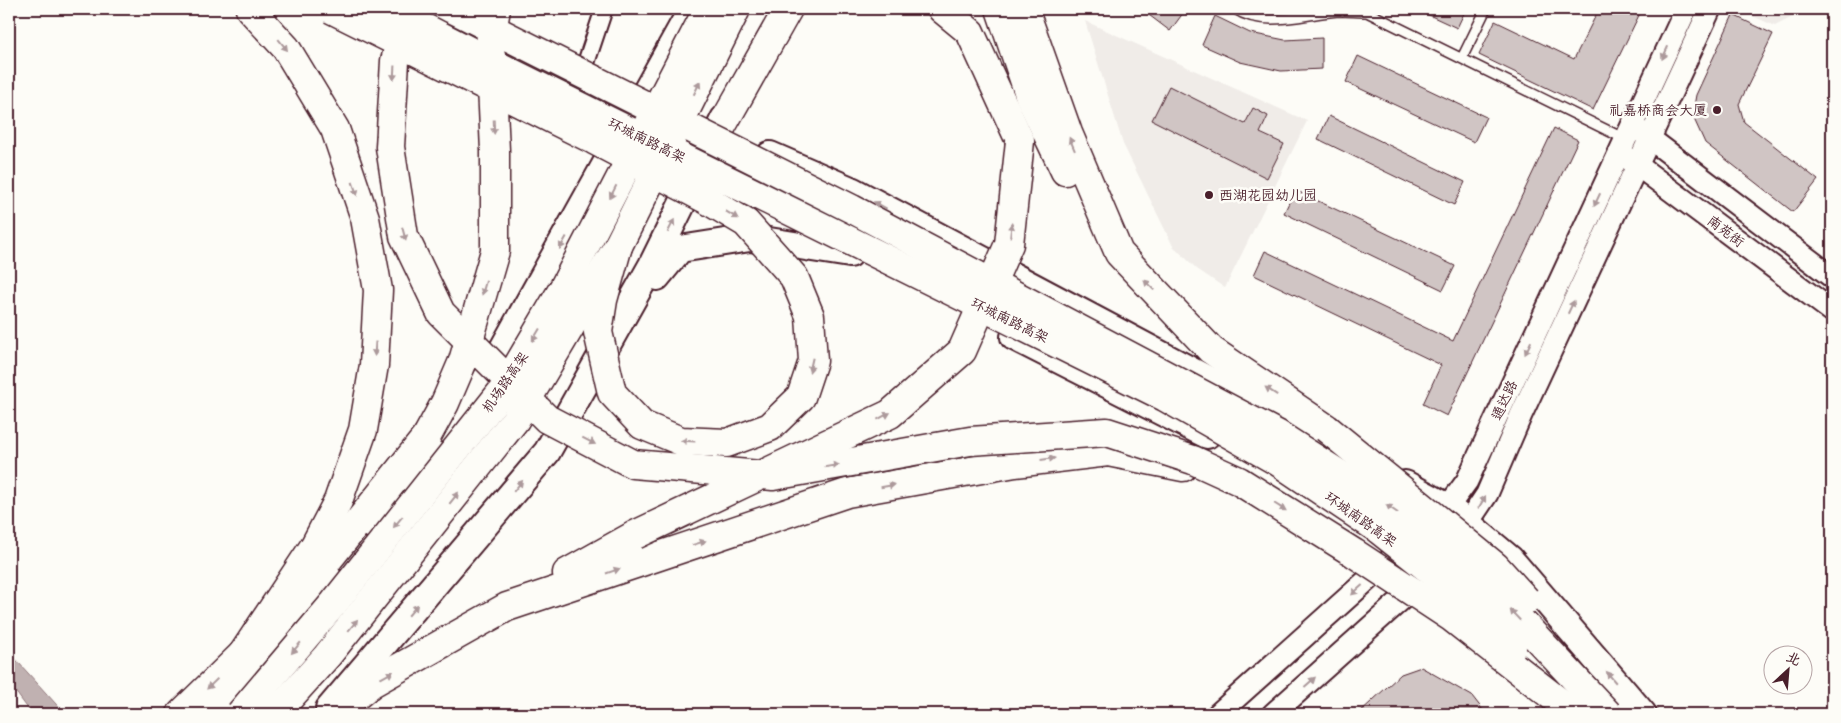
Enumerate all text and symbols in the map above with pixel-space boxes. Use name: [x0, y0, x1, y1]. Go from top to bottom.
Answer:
one-way arrow: [277, 38, 288, 51]
one-way arrow: [1661, 46, 1669, 60]
one-way arrow: [389, 65, 397, 81]
one-way arrow: [693, 81, 701, 95]
place label: 礼嘉桥商会大厦: [1609, 102, 1707, 119]
marker: 礼嘉桥商会大厦: [1711, 104, 1723, 116]
street label: 环城南路高架: [605, 114, 688, 167]
one-way arrow: [490, 119, 498, 135]
one-way arrow: [1068, 137, 1076, 151]
one-way arrow: [352, 182, 359, 197]
one-way arrow: [609, 185, 617, 199]
place label: 西湖花园幼儿园: [1219, 187, 1317, 204]
marker: 西湖花园幼儿园: [1203, 189, 1215, 201]
one-way arrow: [1592, 193, 1600, 207]
one-way arrow: [873, 201, 887, 209]
one-way arrow: [725, 210, 739, 220]
street label: 南苑街: [1704, 212, 1748, 251]
one-way arrow: [667, 219, 675, 234]
one-way arrow: [1007, 222, 1015, 238]
one-way arrow: [401, 226, 409, 241]
one-way arrow: [558, 236, 567, 249]
one-way arrow: [1143, 279, 1155, 291]
one-way arrow: [480, 280, 488, 296]
street label: 环城南路高架: [968, 294, 1051, 347]
one-way arrow: [1567, 300, 1575, 314]
one-way arrow: [531, 328, 540, 341]
one-way arrow: [370, 341, 378, 357]
one-way arrow: [1524, 341, 1532, 355]
street label: 机场路高架: [479, 349, 532, 416]
one-way arrow: [807, 357, 815, 372]
street label: 通达路: [1488, 378, 1521, 423]
one-way arrow: [1264, 386, 1278, 396]
one-way arrow: [877, 412, 892, 420]
one-way arrow: [582, 437, 596, 445]
one-way arrow: [679, 437, 695, 445]
one-way arrow: [1040, 455, 1056, 463]
one-way arrow: [825, 461, 841, 469]
one-way arrow: [512, 480, 523, 493]
one-way arrow: [880, 481, 896, 489]
street label: 环城南路高架: [1321, 488, 1400, 550]
one-way arrow: [449, 491, 459, 504]
one-way arrow: [1477, 496, 1486, 509]
one-way arrow: [1274, 502, 1287, 512]
one-way arrow: [1386, 504, 1399, 514]
one-way arrow: [393, 515, 404, 528]
one-way arrow: [692, 538, 707, 546]
one-way arrow: [606, 567, 621, 575]
one-way arrow: [1351, 584, 1363, 596]
one-way arrow: [407, 604, 418, 617]
one-way arrow: [1509, 609, 1521, 621]
one-way arrow: [347, 618, 358, 631]
one-way arrow: [291, 642, 302, 654]
north arrow: [1764, 646, 1814, 696]
text: 北: [1783, 648, 1803, 669]
one-way arrow: [380, 670, 393, 679]
one-way arrow: [1606, 671, 1617, 683]
one-way arrow: [1303, 676, 1315, 688]
one-way arrow: [206, 678, 218, 690]

